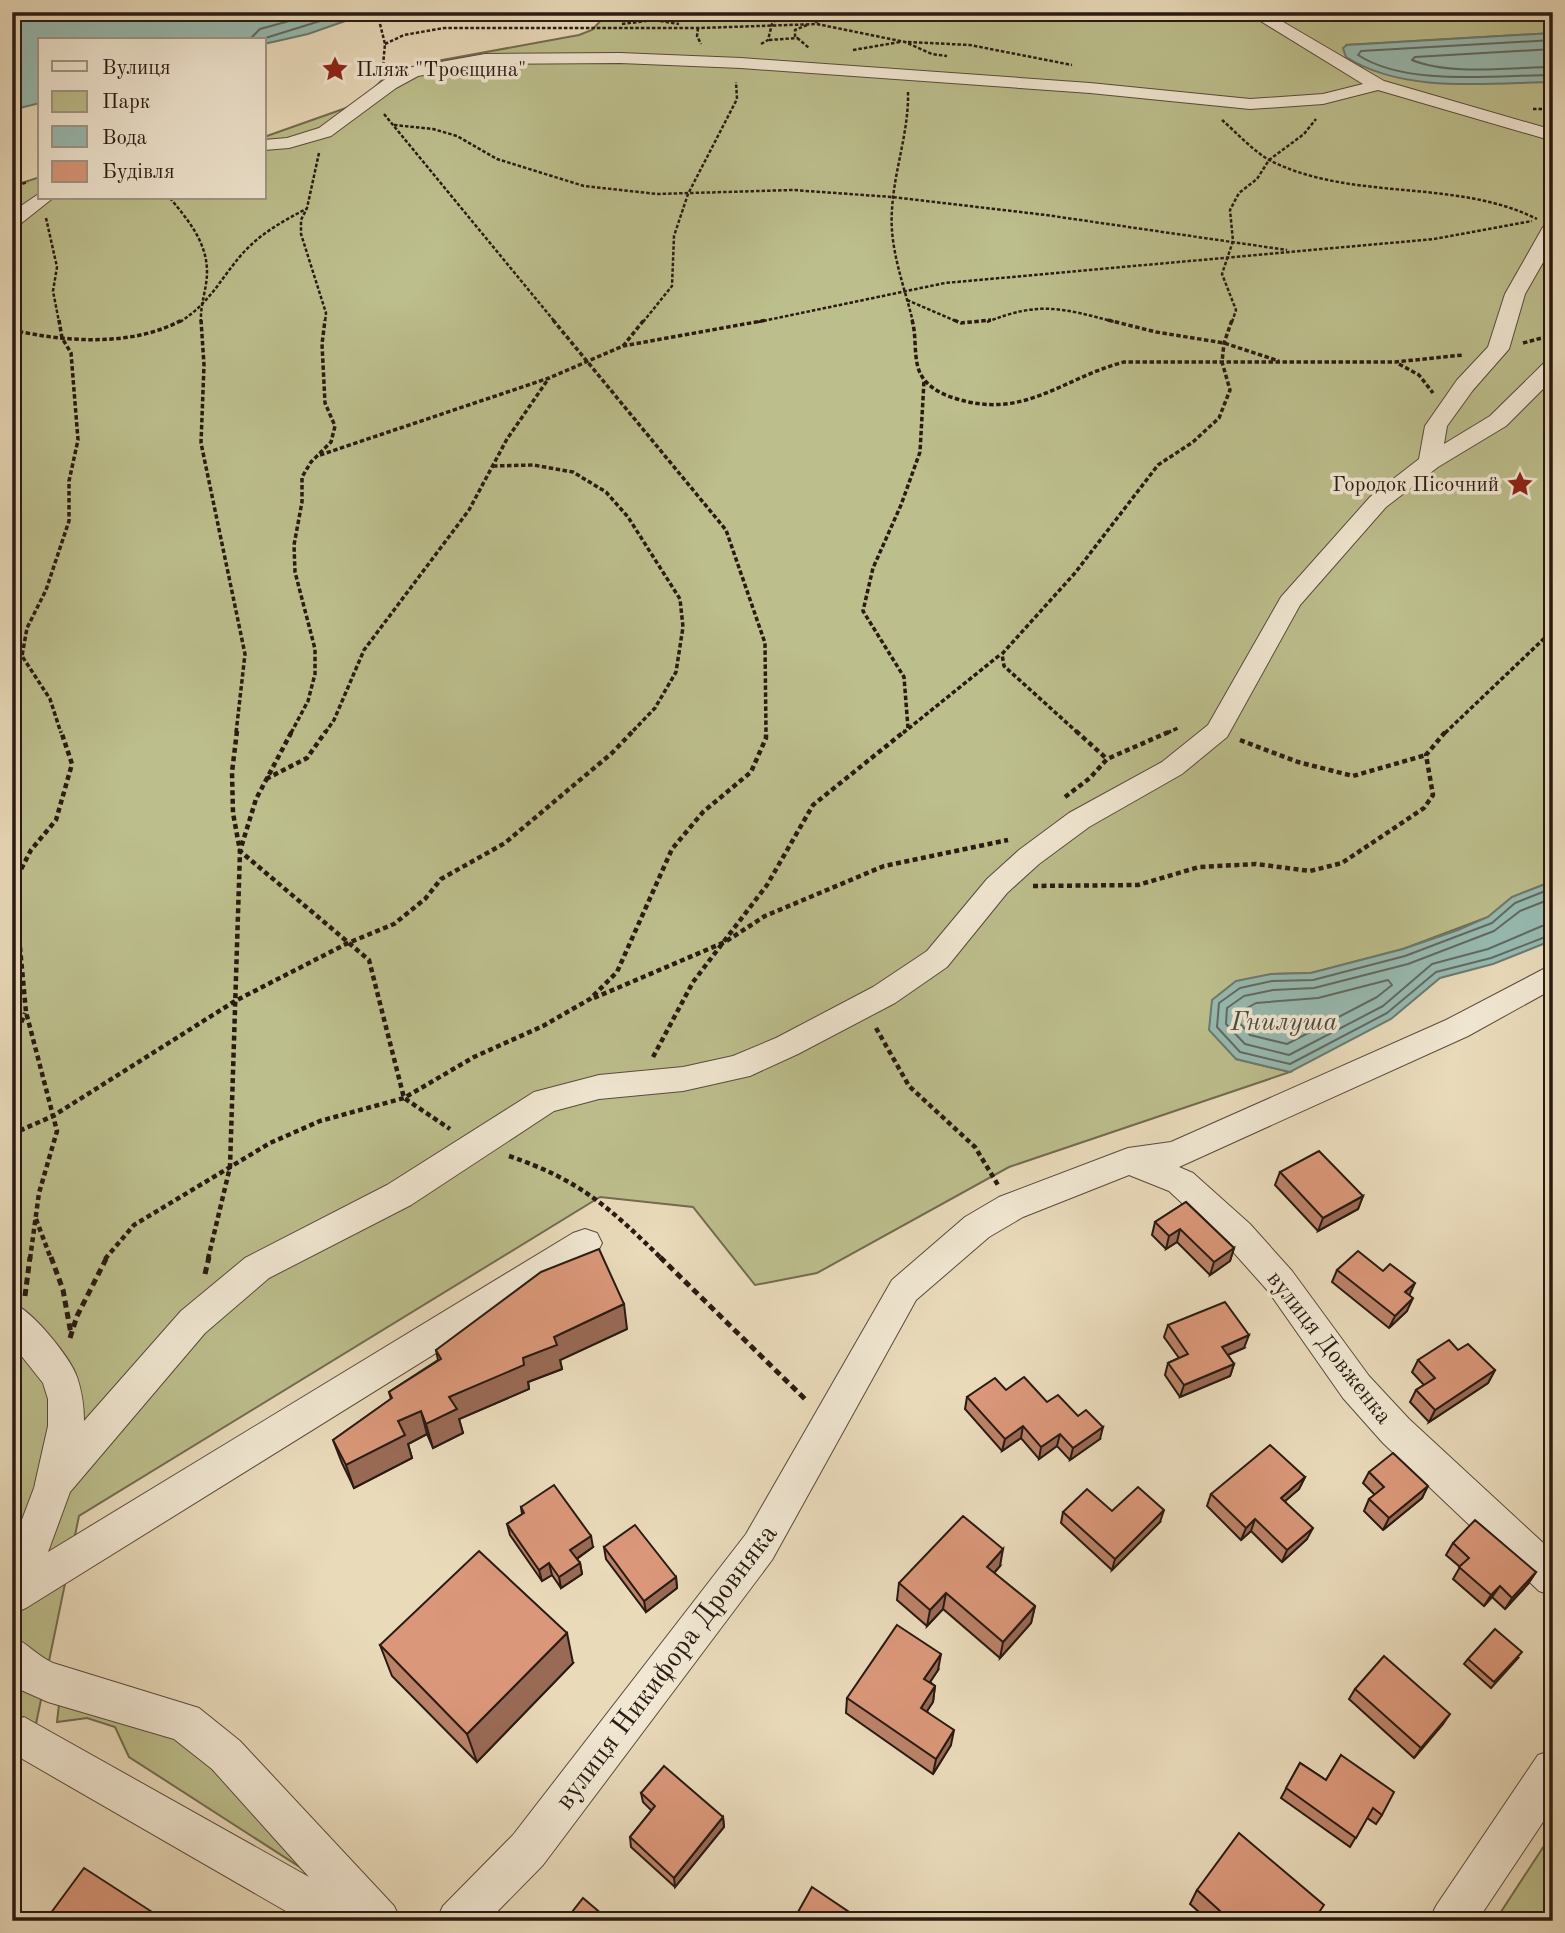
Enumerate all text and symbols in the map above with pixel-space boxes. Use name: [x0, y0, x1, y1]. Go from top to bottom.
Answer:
legend: [38, 38, 266, 200]
place icon: Пляж "Троєщина": [320, 54, 350, 84]
text: Вулиця: [102, 58, 171, 79]
place label: Пляж "Троєщина": [356, 60, 526, 81]
text: Парк: [102, 92, 151, 113]
text: Вода: [102, 128, 147, 149]
text: Будівля: [102, 162, 175, 183]
place icon: Городок Пісочний: [1505, 469, 1535, 499]
place label: Городок Пісочний: [1332, 475, 1499, 496]
water label: Гнилуша: [1230, 1010, 1337, 1036]
street label: вулиця Довженка: [1261, 1267, 1395, 1429]
street label: вулиця Никифора Дровняка: [551, 1520, 784, 1816]

